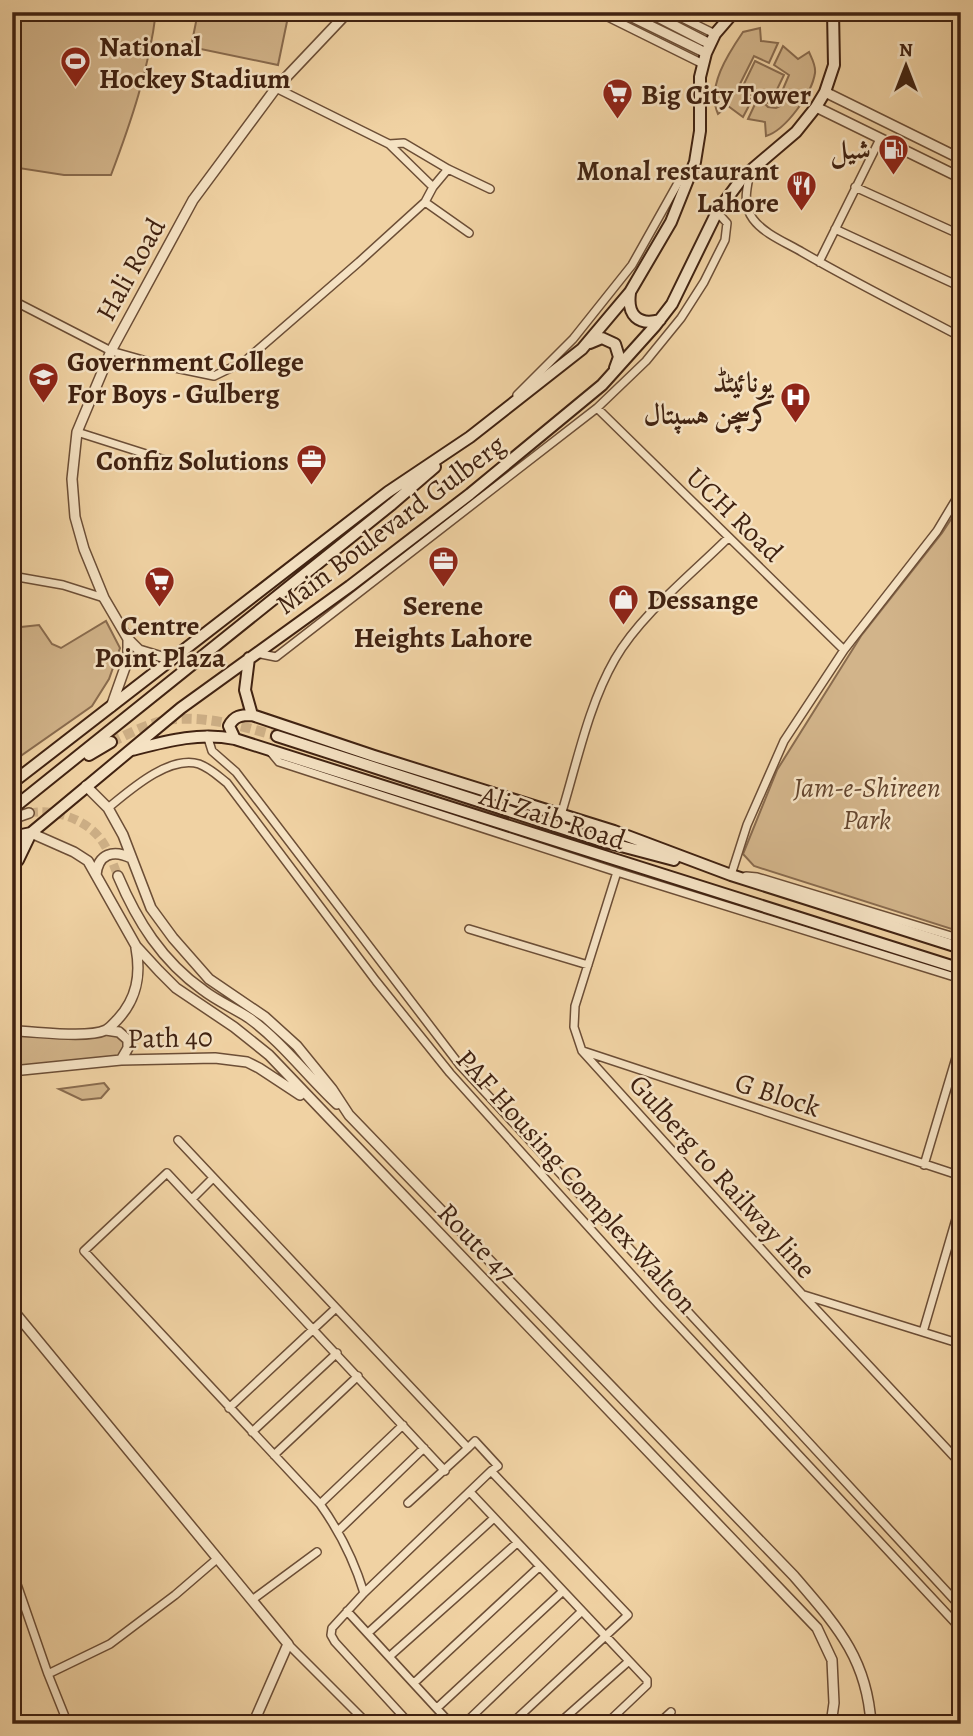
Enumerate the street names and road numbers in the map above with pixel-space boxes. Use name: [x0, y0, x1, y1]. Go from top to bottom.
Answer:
street label: Hali Road: [87, 210, 175, 328]
street label: Main Boulevard Gulberg: [268, 426, 513, 624]
street label: UCH Road: [677, 459, 792, 571]
street label: Ali Zaib Road: [474, 776, 631, 860]
street label: Path 40: [127, 1018, 213, 1058]
street label: PAF Housing Complex Walton: [447, 1041, 705, 1322]
street label: G Block: [730, 1063, 825, 1127]
street label: Gulberg to Railway line: [620, 1066, 824, 1287]
street label: Route 47: [429, 1195, 524, 1291]

